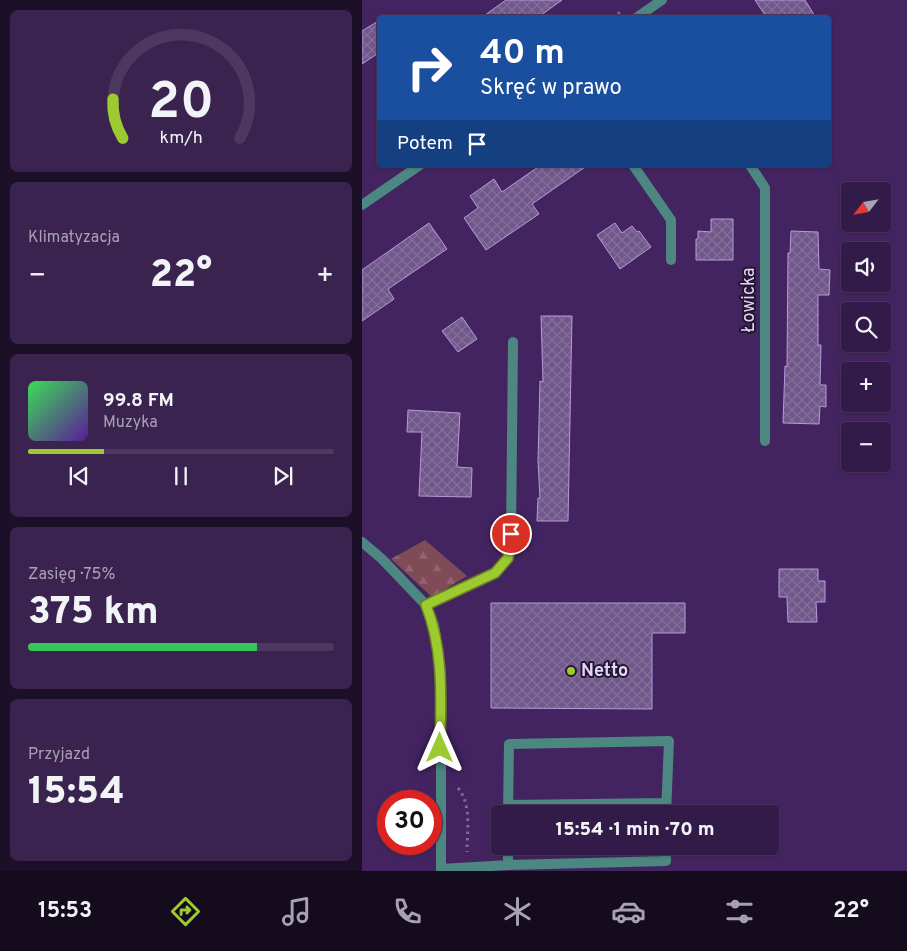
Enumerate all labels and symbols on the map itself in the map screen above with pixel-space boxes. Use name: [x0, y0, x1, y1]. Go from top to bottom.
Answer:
north arrow: [841, 182, 891, 232]
street label: Łowicka: [738, 268, 761, 332]
pin: [490, 513, 532, 555]
place label: Netto: [581, 660, 628, 683]
marker: Netto: [565, 665, 577, 677]
position arrow: [413, 721, 465, 773]
speed limit sign: 30: [377, 790, 442, 855]

